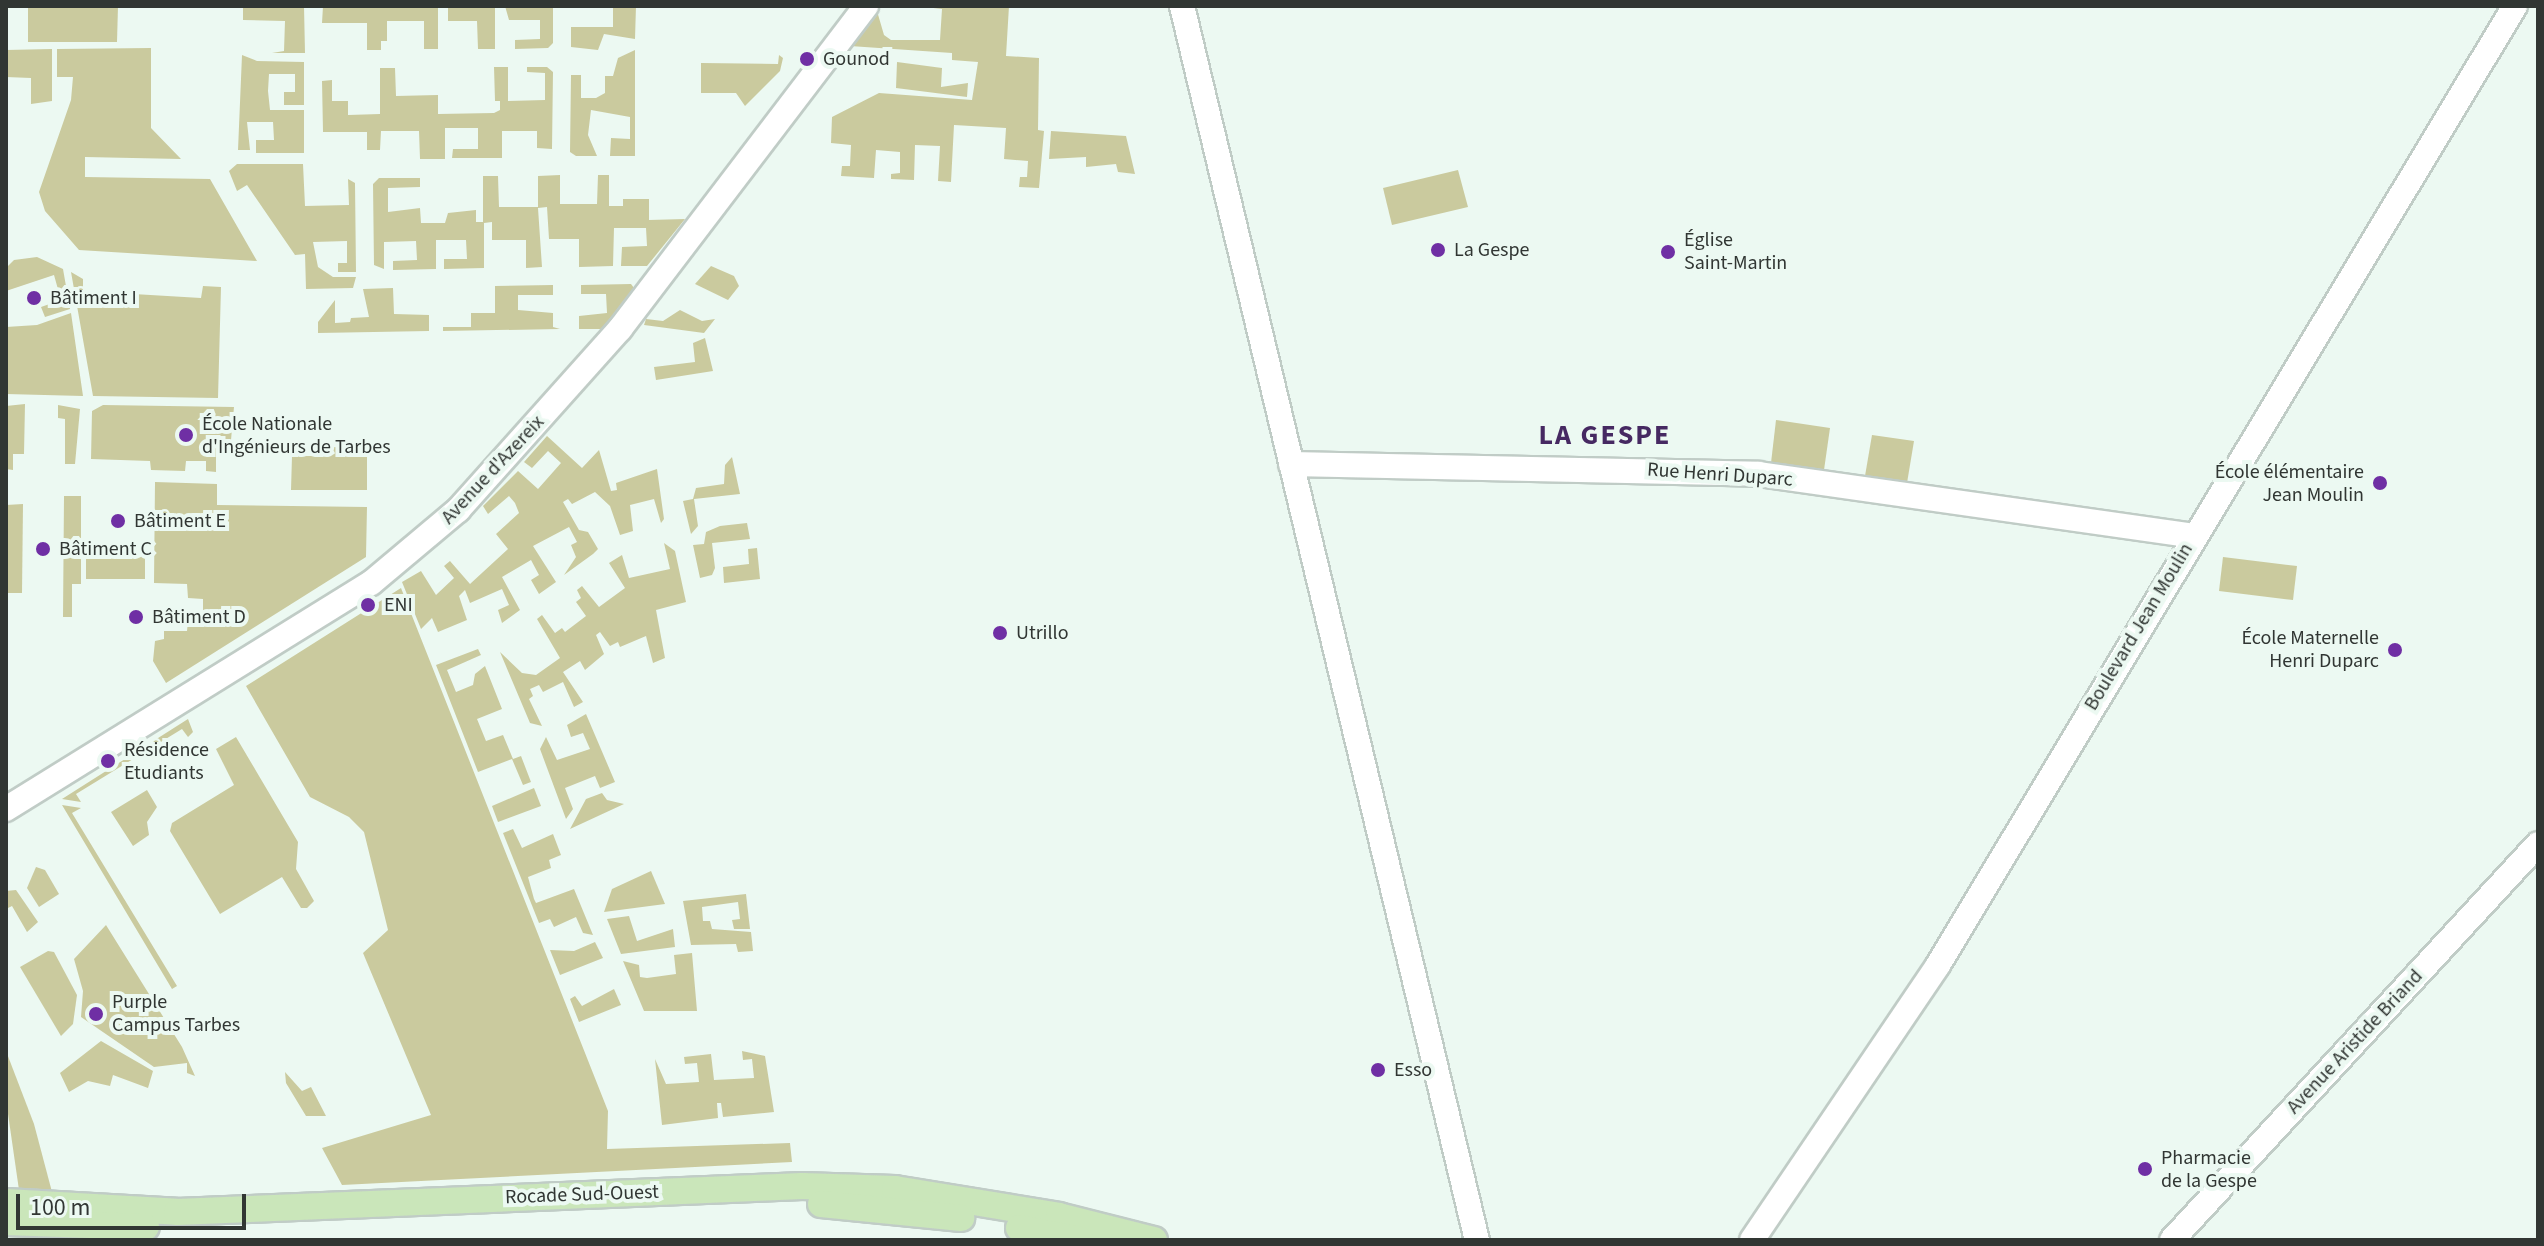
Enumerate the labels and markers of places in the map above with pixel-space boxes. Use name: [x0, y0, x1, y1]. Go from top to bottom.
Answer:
place label: Gounod: [823, 47, 890, 71]
marker: Gounod: [798, 50, 816, 68]
place label: Église Saint-Martin: [1684, 228, 1787, 275]
place label: La Gespe: [1454, 238, 1529, 262]
marker: La Gespe: [1429, 241, 1447, 259]
marker: Église Saint-Martin: [1659, 243, 1677, 261]
place label: Bâtiment I: [50, 286, 137, 310]
marker: Bâtiment I: [25, 289, 43, 307]
place label: École Nationale d'Ingénieurs de Tarbes: [202, 412, 391, 459]
marker: École Nationale d'Ingénieurs de Tarbes: [177, 426, 195, 444]
place label: École élémentaire Jean Moulin: [2215, 460, 2364, 507]
marker: École élémentaire Jean Moulin: [2371, 474, 2389, 492]
place label: Bâtiment E: [134, 509, 226, 533]
marker: Bâtiment E: [109, 512, 127, 530]
place label: Bâtiment C: [59, 537, 152, 561]
marker: Bâtiment C: [34, 540, 52, 558]
place label: ENI: [384, 593, 413, 617]
marker: ENI: [359, 596, 377, 614]
place label: Bâtiment D: [152, 605, 246, 629]
marker: Bâtiment D: [127, 608, 145, 626]
place label: Utrillo: [1016, 621, 1069, 645]
marker: Utrillo: [991, 624, 1009, 642]
place label: École Maternelle Henri Duparc: [2241, 626, 2379, 673]
marker: École Maternelle Henri Duparc: [2386, 641, 2404, 659]
place label: Résidence Etudiants: [124, 738, 209, 785]
marker: Résidence Etudiants: [99, 752, 117, 770]
place label: Purple Campus Tarbes: [112, 990, 240, 1037]
marker: Purple Campus Tarbes: [87, 1005, 105, 1023]
place label: Esso: [1394, 1058, 1432, 1082]
marker: Esso: [1369, 1061, 1387, 1079]
place label: Pharmacie de la Gespe: [2161, 1146, 2257, 1193]
marker: Pharmacie de la Gespe: [2136, 1160, 2154, 1178]

